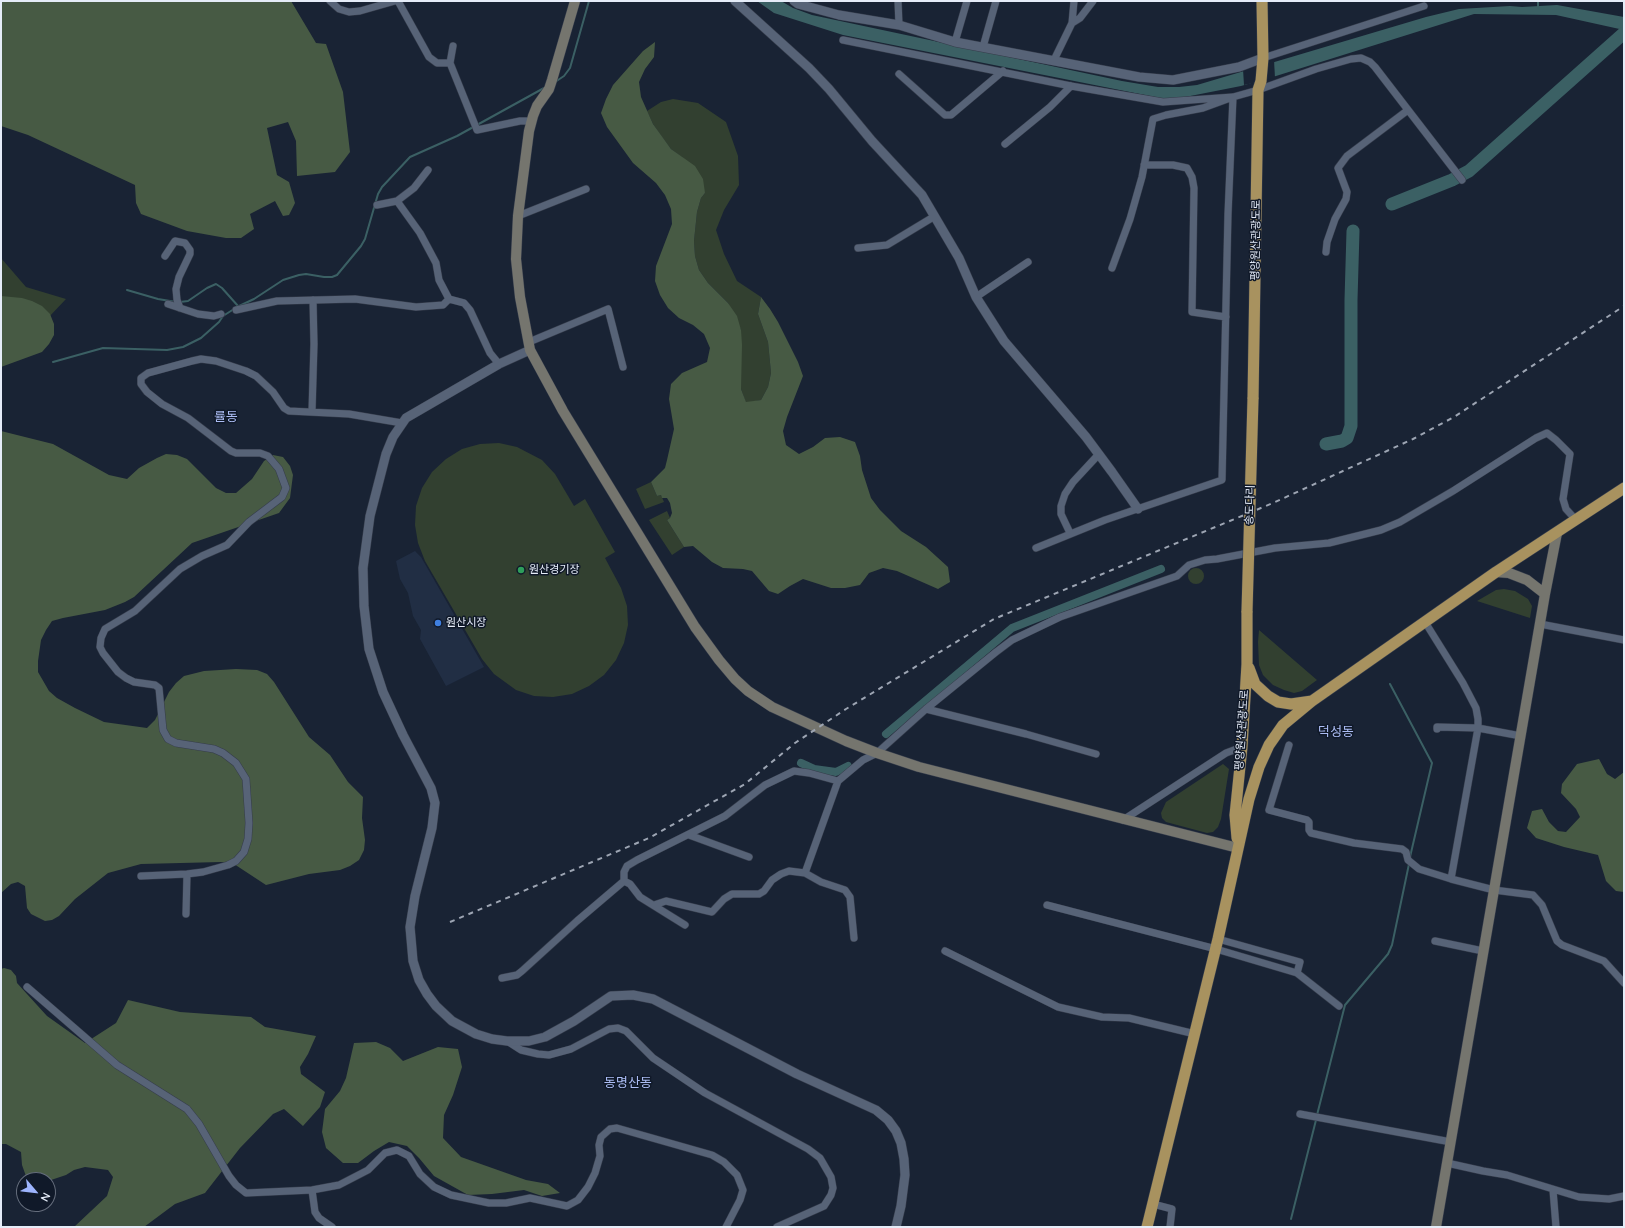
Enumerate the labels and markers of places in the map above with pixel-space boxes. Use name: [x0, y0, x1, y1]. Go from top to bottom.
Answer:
place label: 원산경기장: [529, 563, 580, 577]
marker: 원산경기장: [516, 565, 526, 575]
place label: 원산시장: [446, 616, 486, 630]
marker: 원산시장: [433, 618, 443, 628]

